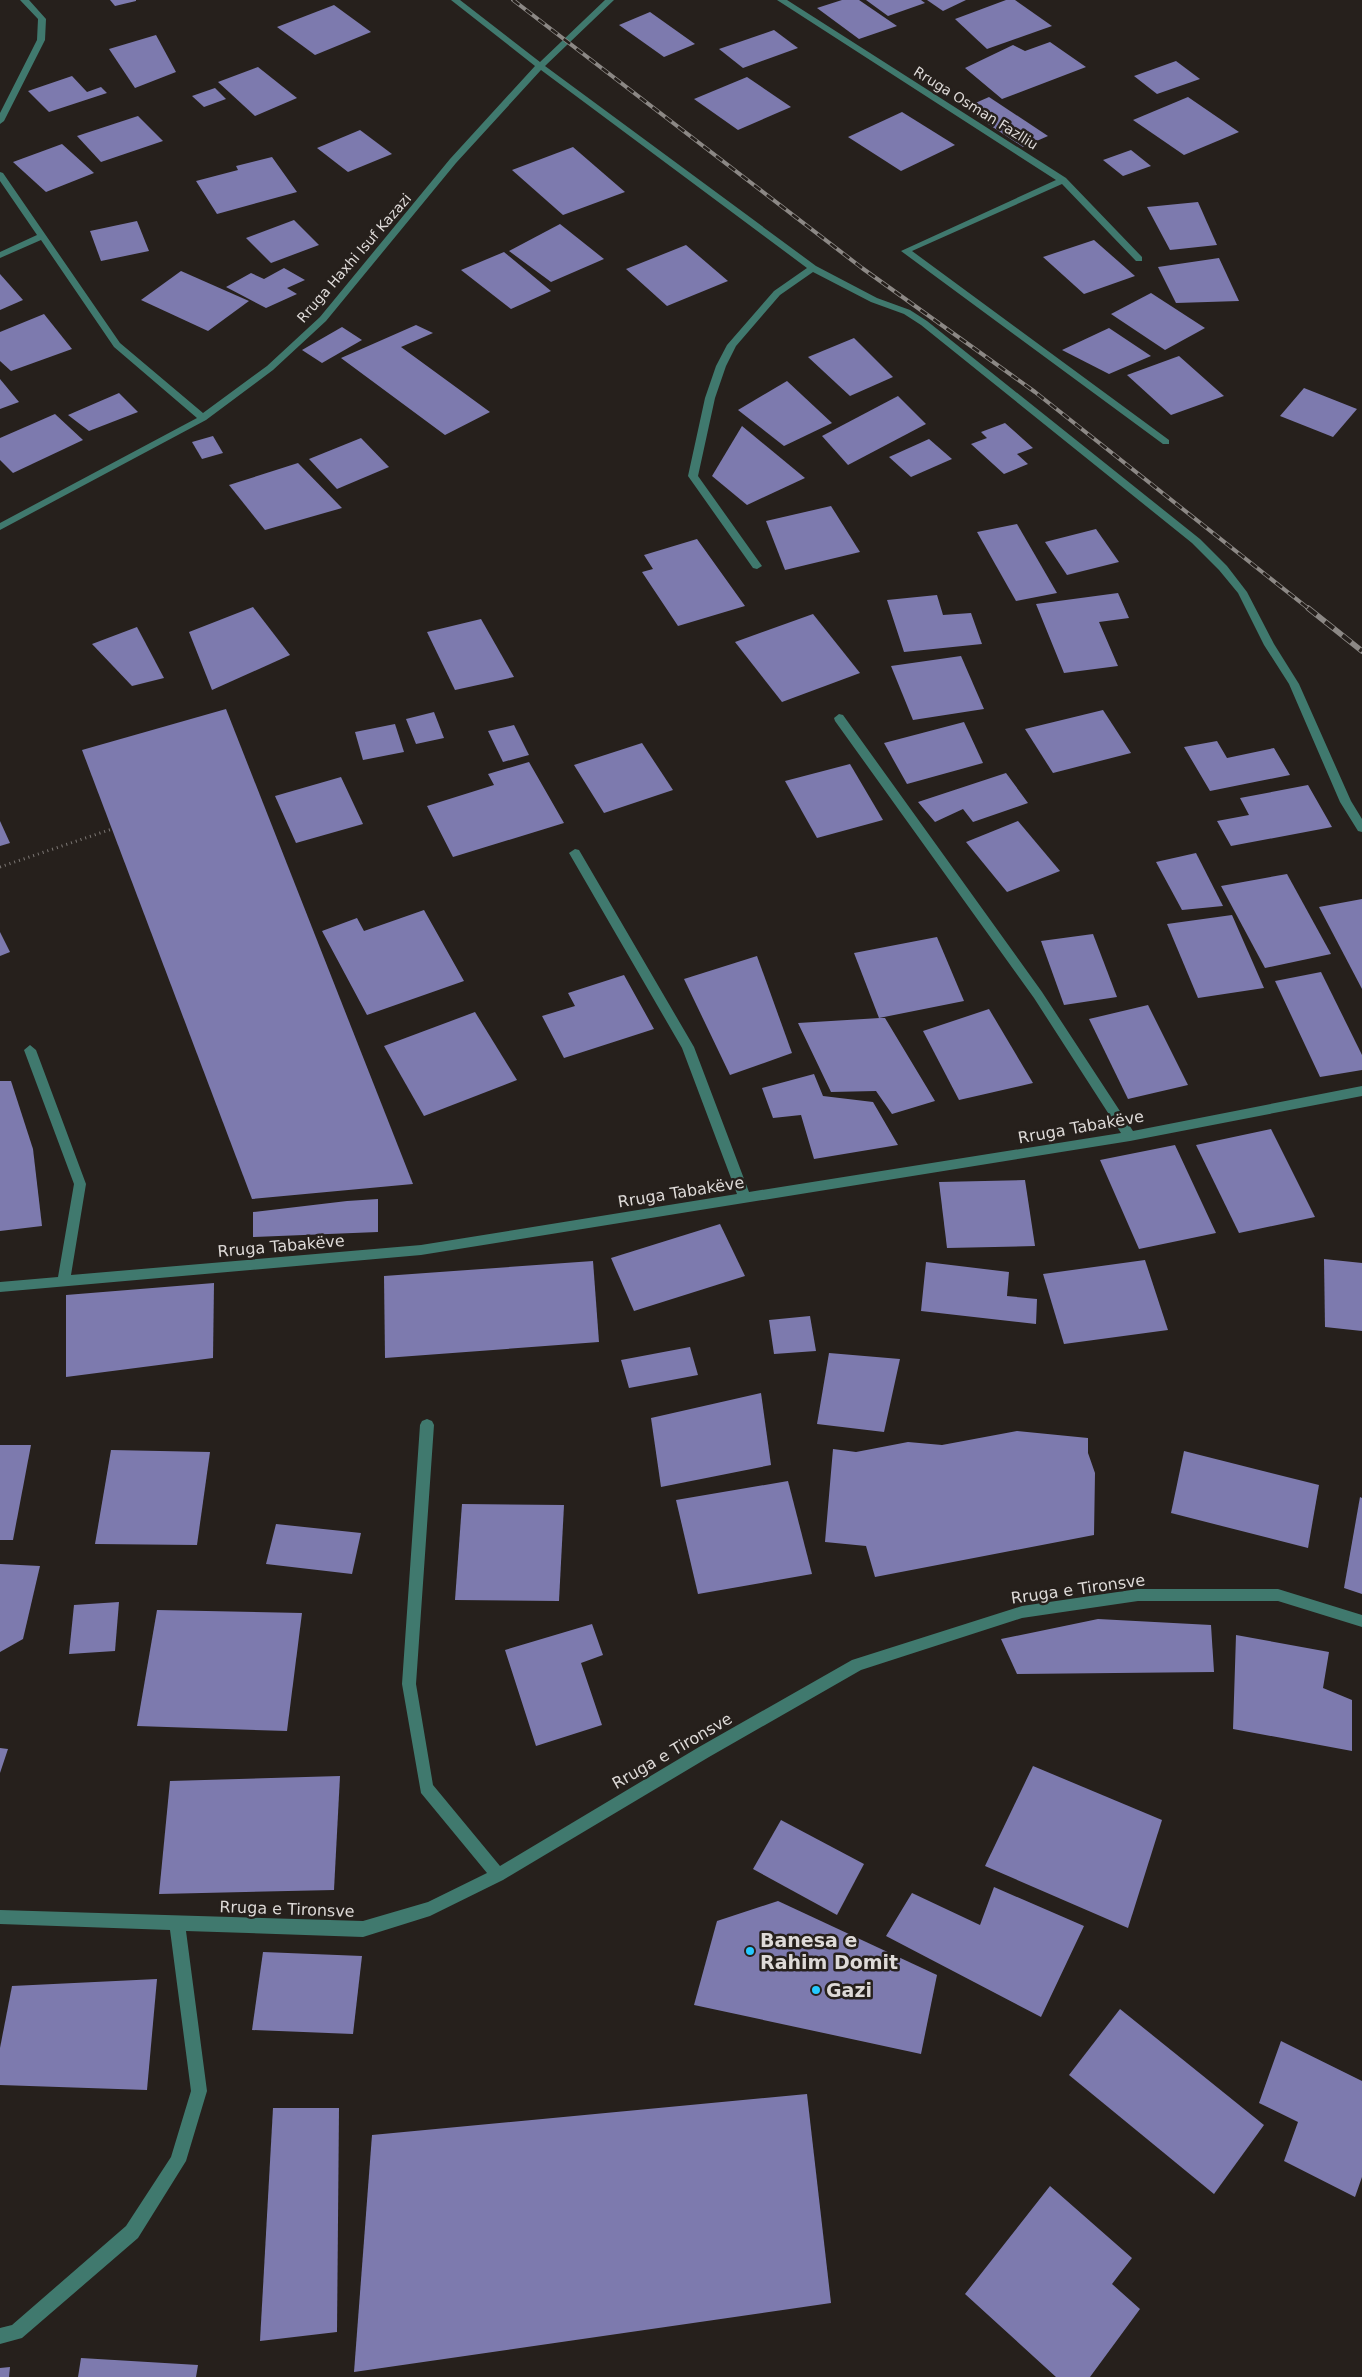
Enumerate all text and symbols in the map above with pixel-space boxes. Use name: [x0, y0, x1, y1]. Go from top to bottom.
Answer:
street label: Rruga Osman Fazlliu: [911, 63, 1041, 153]
street label: Rruga Haxhi Isuf Kazazi: [294, 190, 414, 326]
street label: Rruga Tabakëve: [1017, 1107, 1145, 1147]
street label: Rruga Tabakëve: [616, 1173, 746, 1211]
street label: Rruga Tabakëve: [217, 1231, 345, 1261]
street label: Rruga e Tironsve: [1010, 1570, 1146, 1608]
street label: Rruga e Tironsve: [609, 1709, 735, 1793]
street label: Rruga e Tironsve: [219, 1897, 355, 1921]
place label: Banesa e Rahim Domit: [760, 1929, 898, 1973]
marker: Banesa e Rahim Domit: [744, 1945, 756, 1957]
place label: Gazi: [826, 1979, 872, 2001]
marker: Gazi: [810, 1984, 822, 1996]

